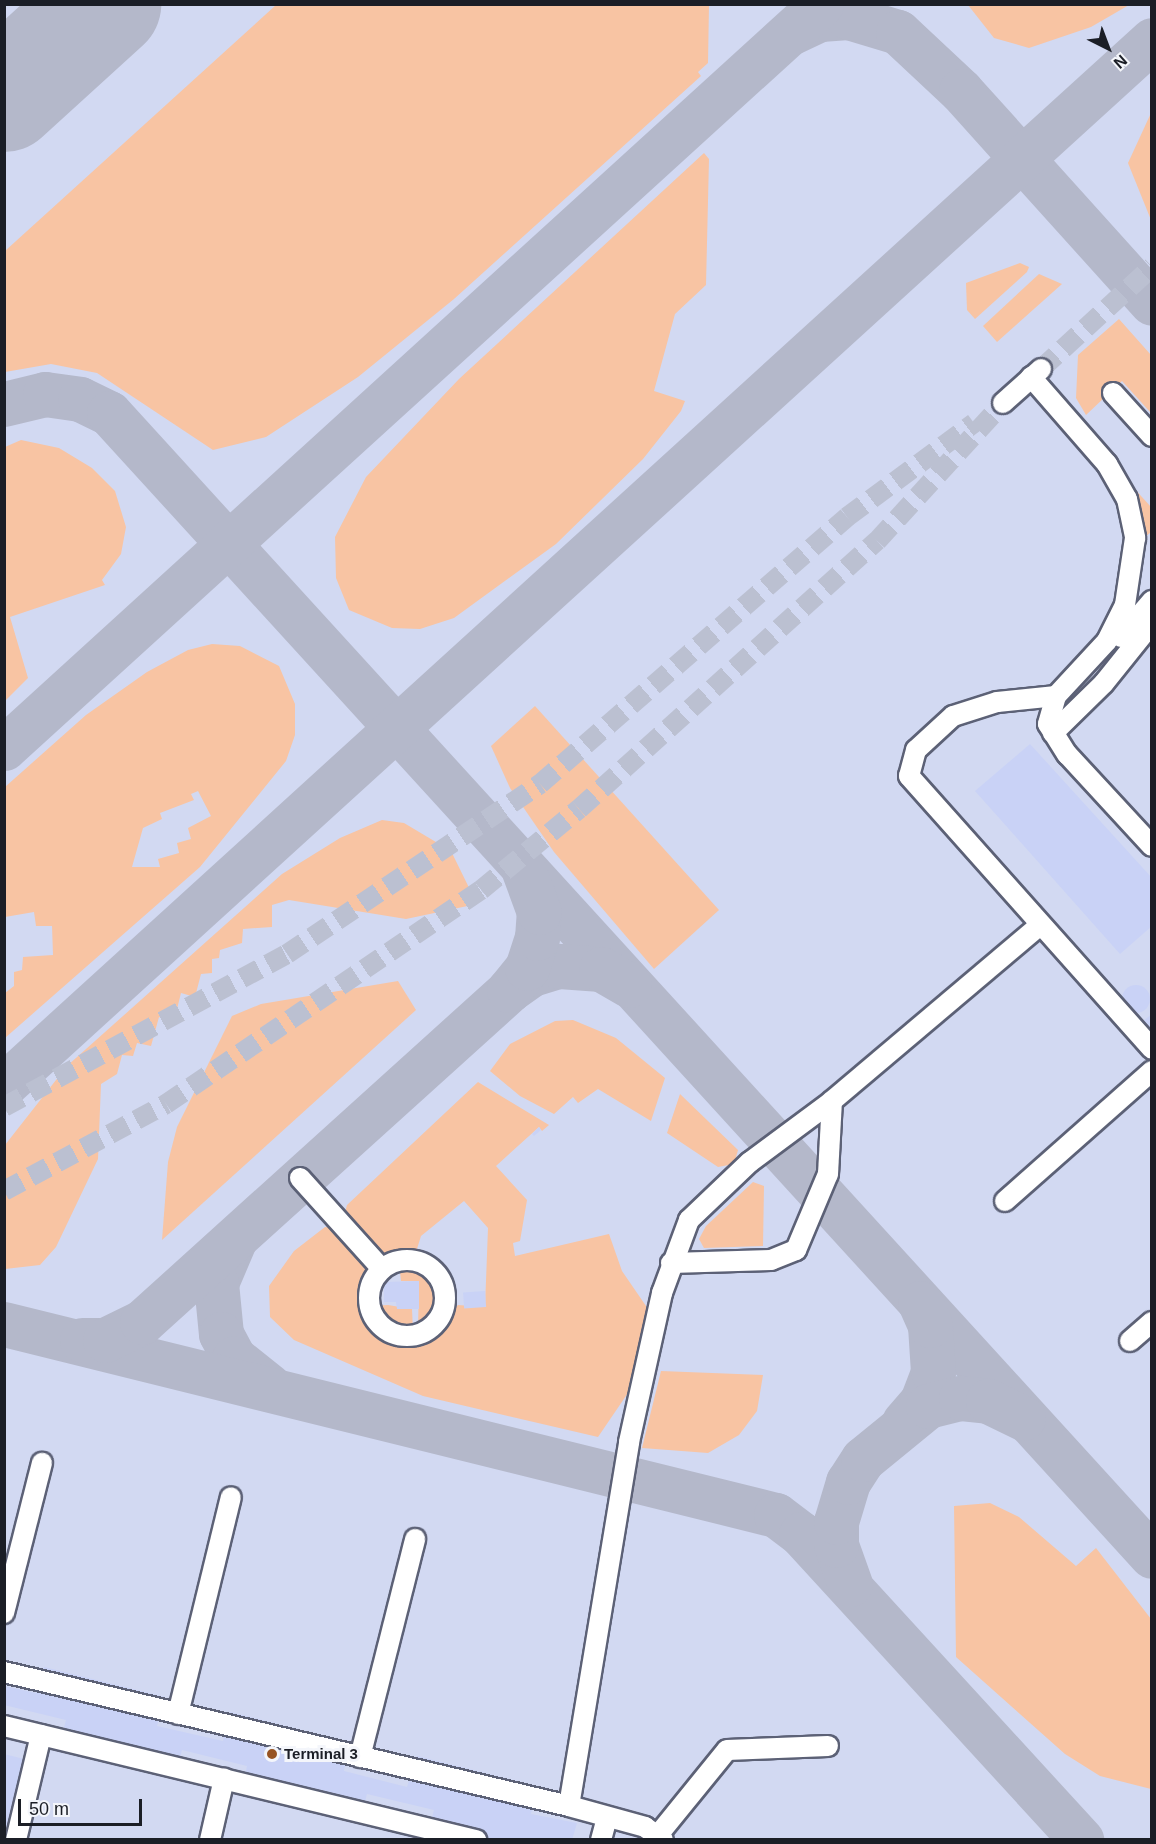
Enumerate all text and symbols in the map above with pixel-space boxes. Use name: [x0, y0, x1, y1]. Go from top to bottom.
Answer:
north arrow: [1078, 18, 1138, 78]
text: N: [1110, 52, 1130, 72]
place label: Terminal 3: [284, 1745, 358, 1763]
marker: Terminal 3: [265, 1747, 279, 1761]
scale bar: [21, 1787, 146, 1825]
text: 50 m: [29, 1799, 69, 1819]

